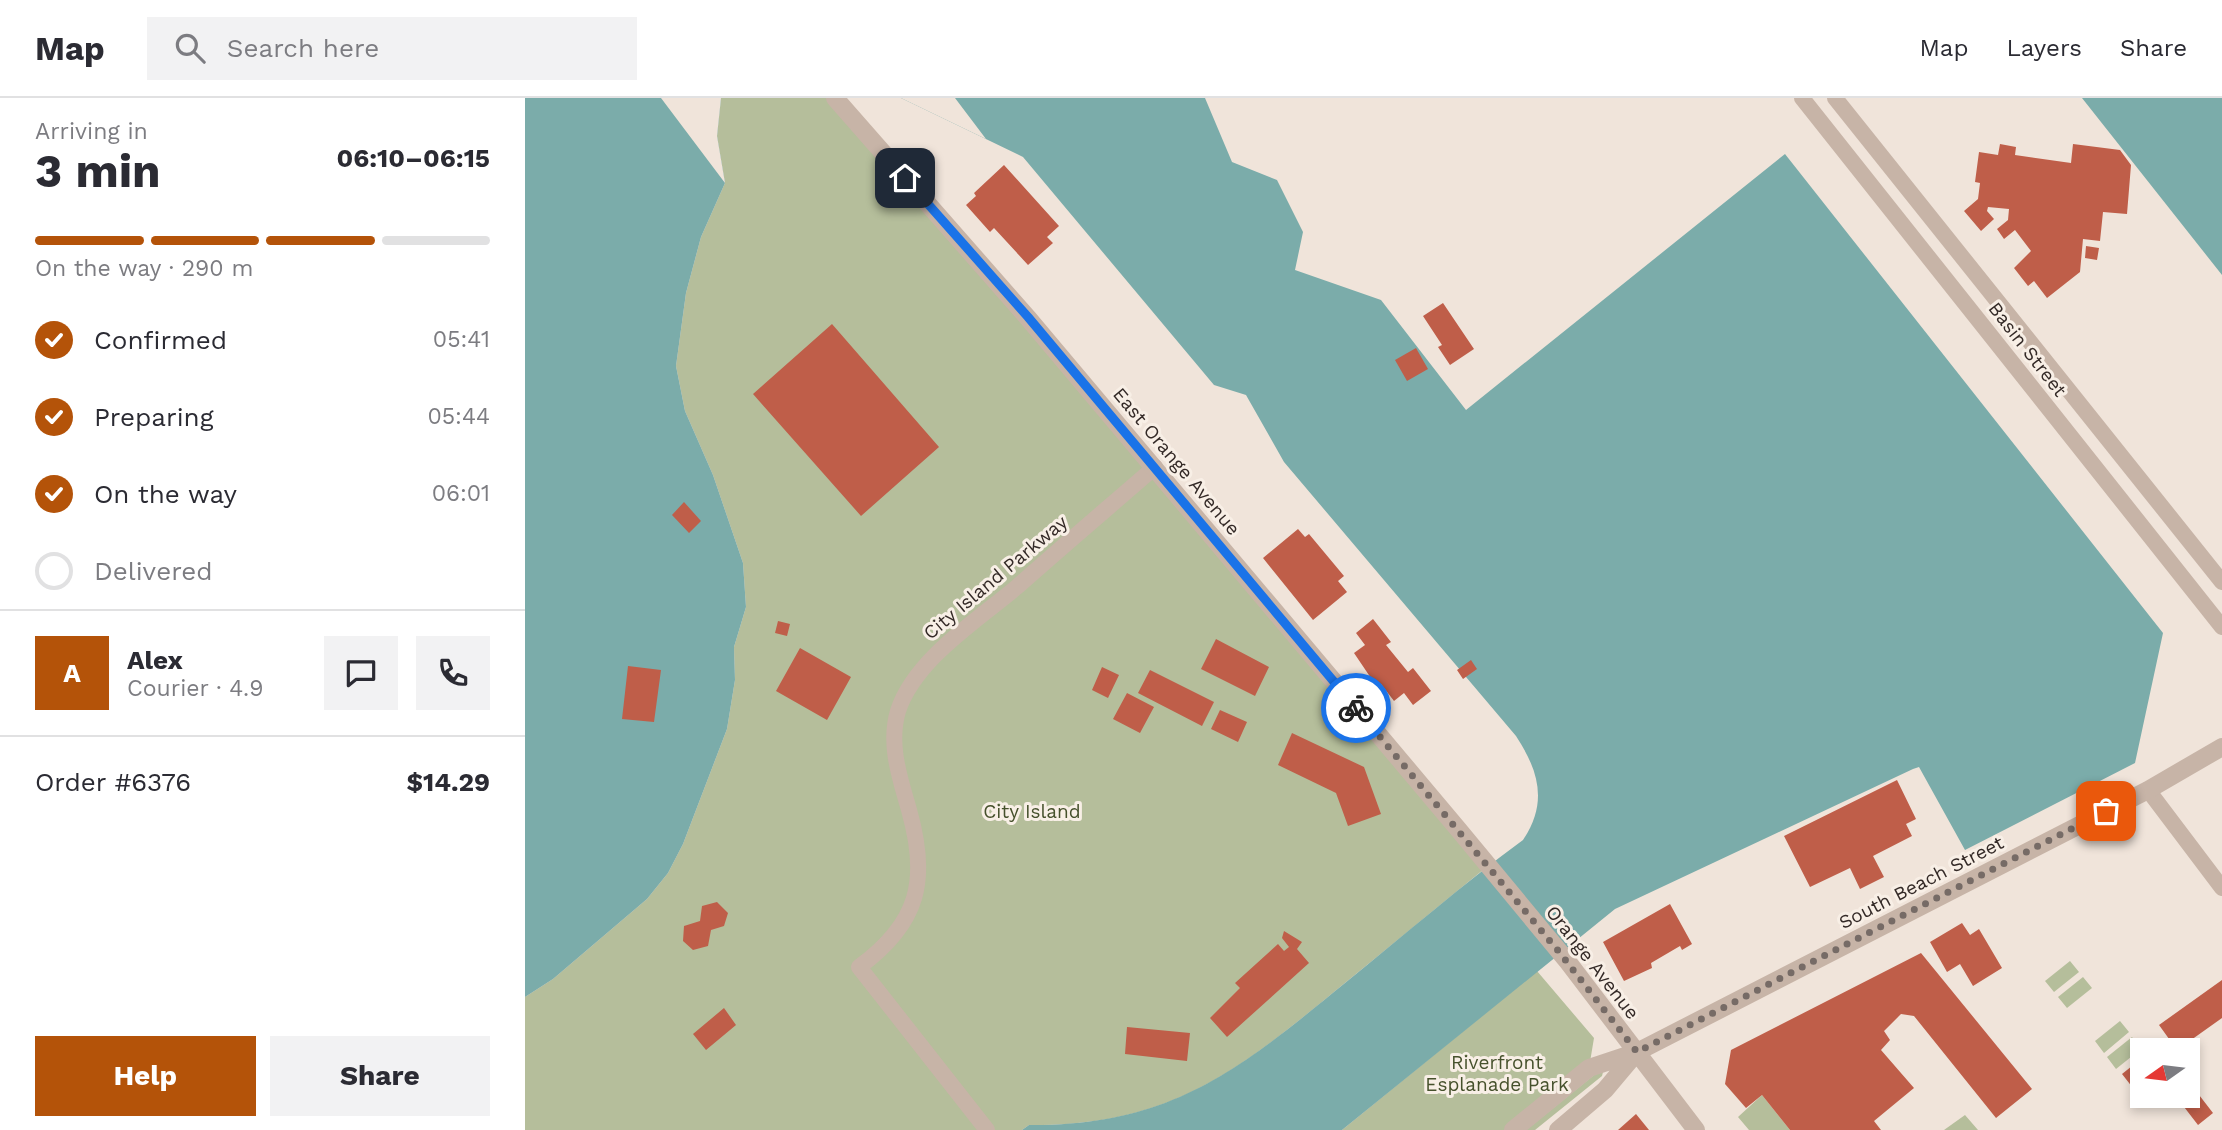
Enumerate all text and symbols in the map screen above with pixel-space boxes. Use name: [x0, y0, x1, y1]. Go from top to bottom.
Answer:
search box: [147, 17, 637, 80]
text: Map: [35, 29, 105, 68]
icon: search: [171, 29, 209, 67]
text: Search here: [227, 33, 379, 63]
text: Map: [1920, 34, 1968, 62]
text: Layers: [2006, 34, 2082, 62]
text: Share: [2120, 34, 2187, 62]
text: Arriving in: [35, 118, 148, 145]
text: 06:10–06:15: [336, 143, 490, 173]
text: 3 min: [35, 144, 161, 198]
pin: [875, 148, 935, 208]
icon: home: [886, 159, 924, 197]
text: On the way · 290 m: [35, 255, 253, 282]
street label: Basin Street: [1984, 297, 2072, 401]
icon: check: [35, 321, 73, 359]
text: Confirmed: [94, 325, 227, 355]
text: 05:41: [433, 326, 490, 353]
street label: East Orange Avenue: [1108, 383, 1245, 540]
icon: check: [35, 398, 73, 436]
text: Preparing: [94, 402, 214, 432]
text: 05:44: [427, 403, 490, 430]
icon: check: [35, 475, 73, 513]
text: On the way: [94, 479, 237, 509]
text: 06:01: [432, 480, 490, 507]
street label: City Island Parkway: [919, 510, 1072, 644]
text: Delivered: [94, 556, 213, 586]
button: chat: [324, 636, 398, 710]
button: phone: [416, 636, 490, 710]
text: Alex: [127, 645, 183, 675]
text: A: [63, 658, 81, 688]
courier: [1321, 673, 1391, 743]
text: Courier · 4.9: [127, 675, 263, 702]
icon: bike: [1337, 689, 1375, 727]
text: Order #6376: [35, 767, 191, 797]
text: $14.29: [406, 767, 490, 797]
pin: [2076, 781, 2136, 841]
icon: bag: [2087, 792, 2125, 830]
park label: City Island: [983, 800, 1081, 823]
street label: South Beach Street: [1835, 831, 2007, 934]
street label: Orange Avenue: [1541, 901, 1644, 1024]
button: Help: [35, 1036, 256, 1116]
button: Share: [270, 1036, 490, 1116]
north arrow: [2130, 1038, 2200, 1108]
map controls: [2130, 1038, 2200, 1108]
park label: Riverfront Esplanade Park: [1425, 1051, 1569, 1096]

